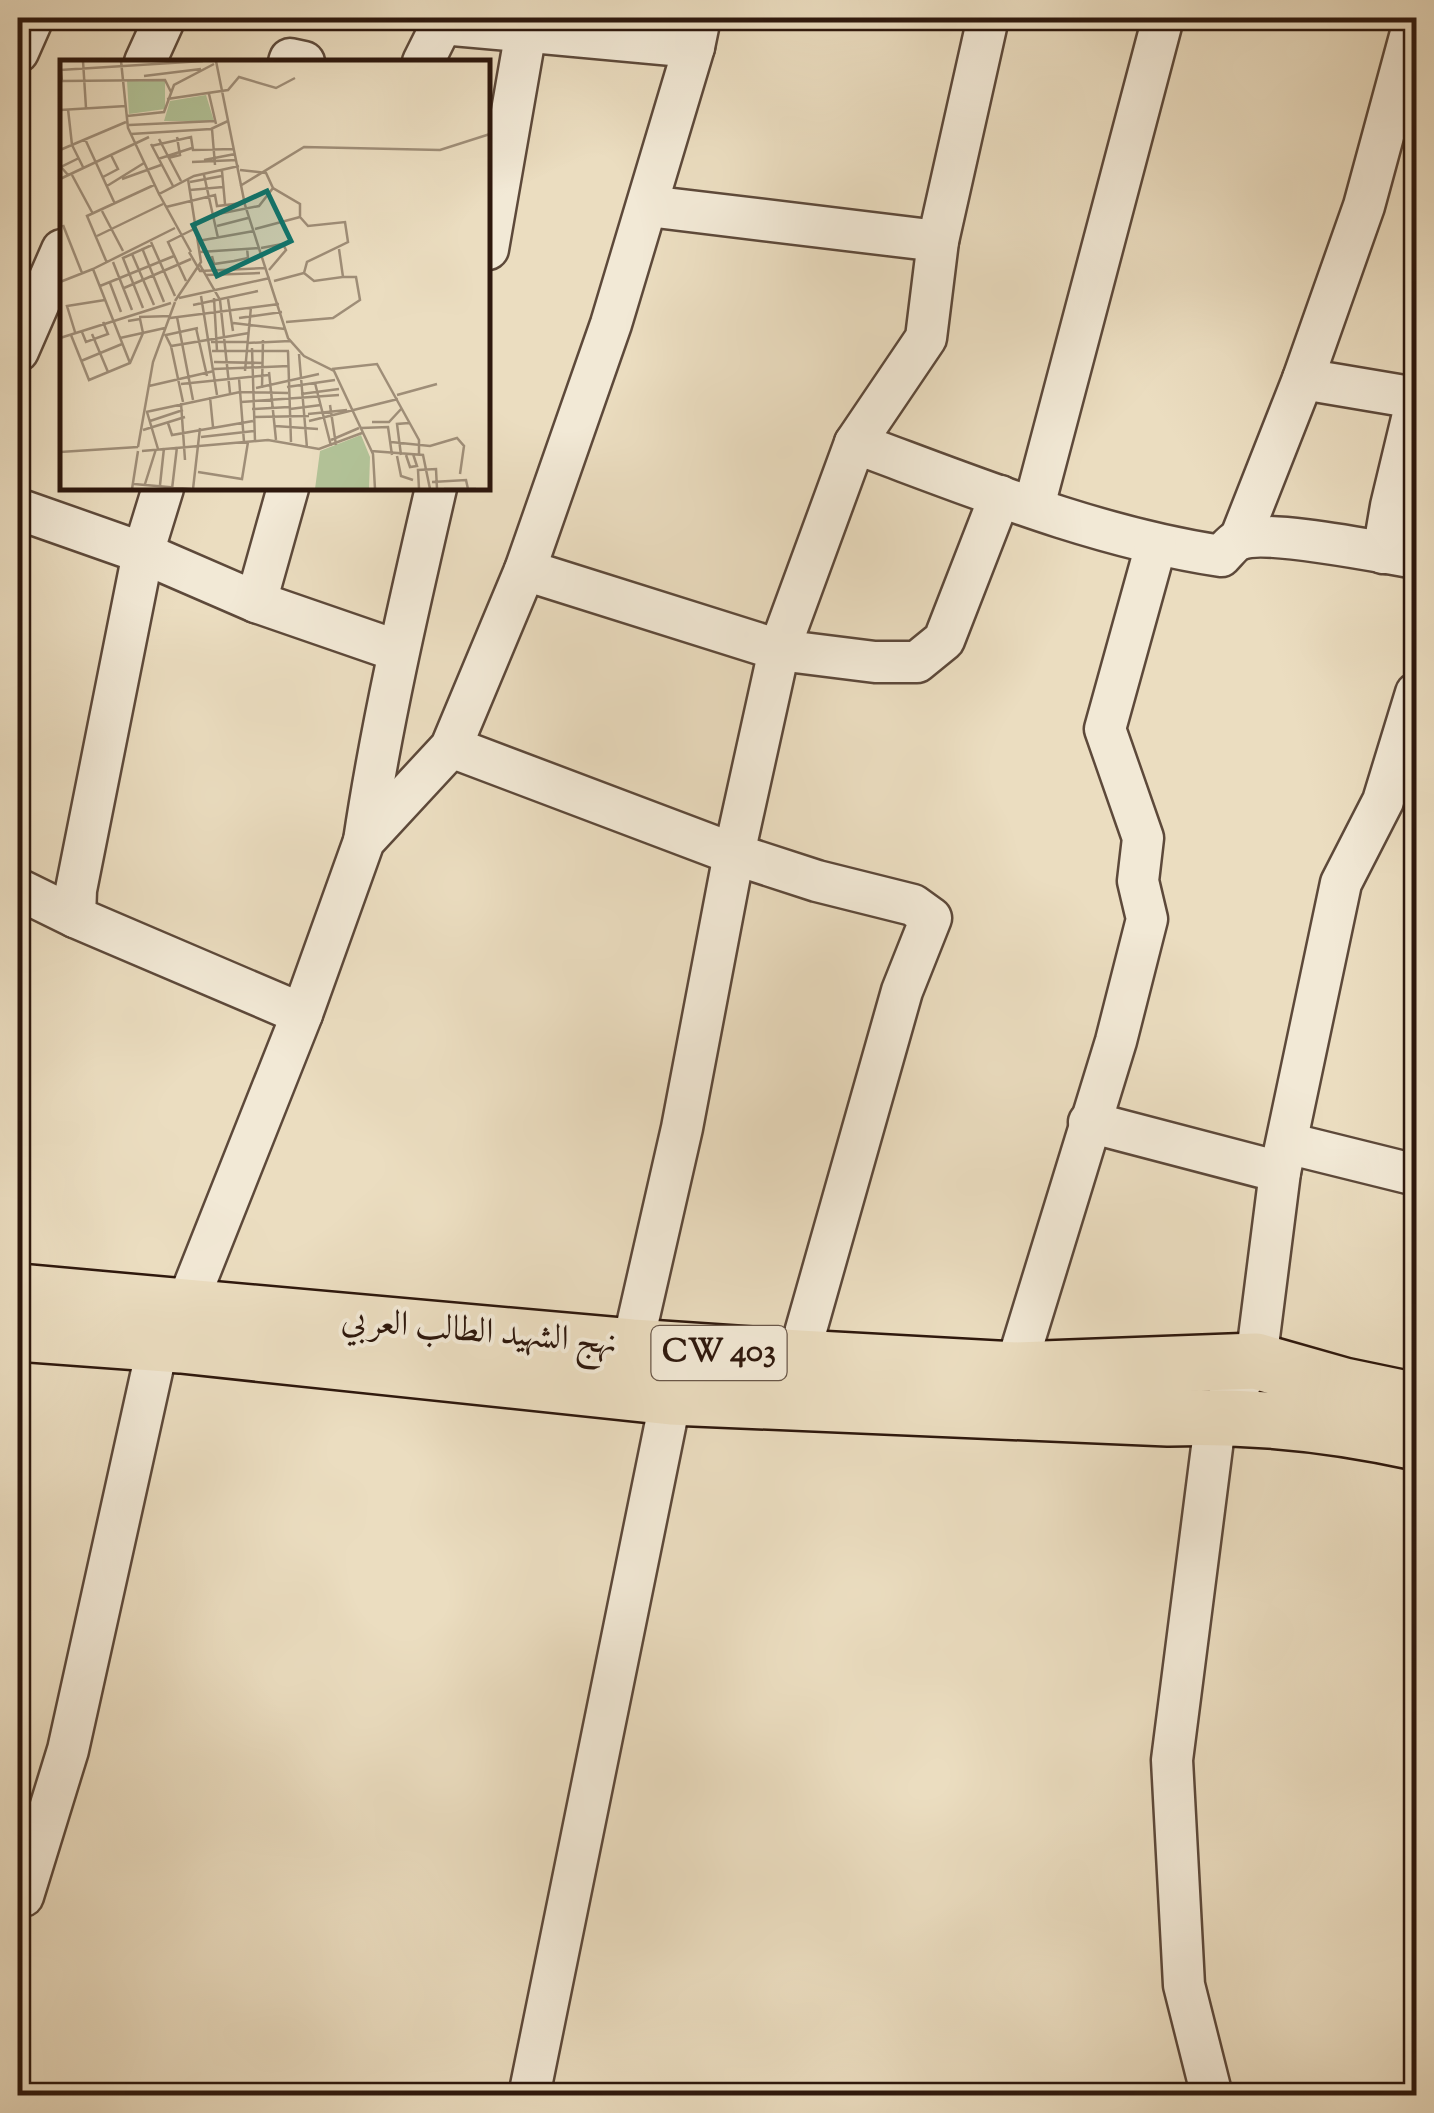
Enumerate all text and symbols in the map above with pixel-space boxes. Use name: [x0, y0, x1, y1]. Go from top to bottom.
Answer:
inset map: [60, 60, 490, 490]
street label: نهج الشهيد الطالب العربي: [339, 1296, 619, 1372]
road number: CW 403: [652, 1326, 786, 1380]

